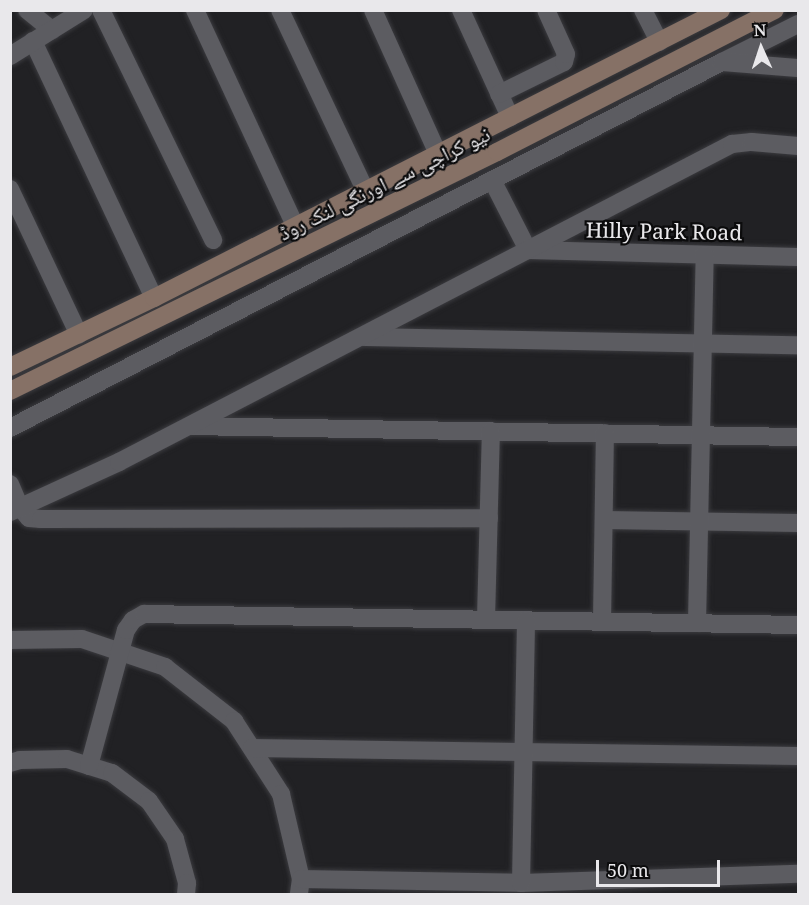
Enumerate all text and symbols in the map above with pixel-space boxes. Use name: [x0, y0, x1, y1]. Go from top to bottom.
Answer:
north arrow: [731, 18, 791, 78]
text: N: [753, 19, 767, 41]
street label: نیو کراچی سے اورنگی لنک روڈ: [274, 121, 494, 245]
street label: Hilly Park Road: [586, 217, 742, 245]
scale bar: [599, 848, 724, 886]
text: 50 m: [607, 858, 649, 882]

